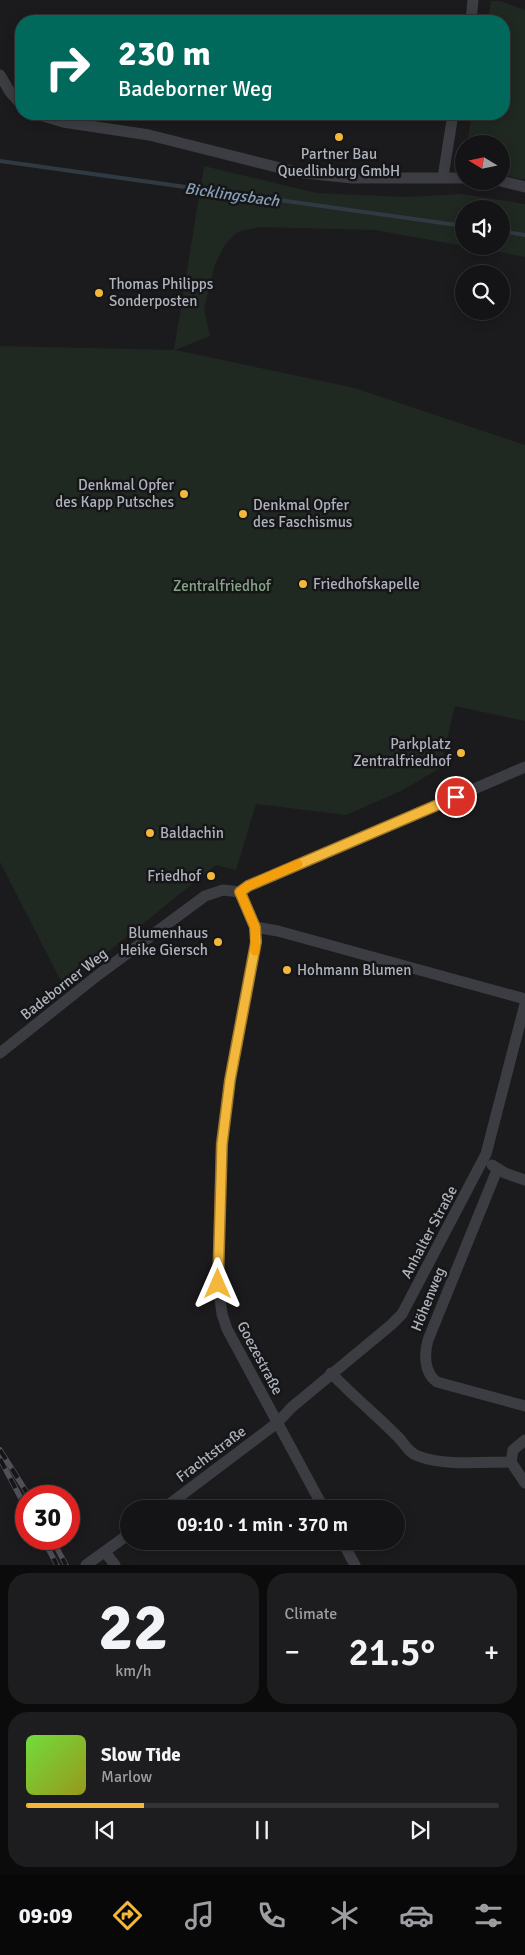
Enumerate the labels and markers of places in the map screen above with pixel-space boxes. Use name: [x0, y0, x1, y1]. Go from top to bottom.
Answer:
marker: Partner Bau Quedlinburg GmbH: [333, 131, 345, 143]
place label: Partner Bau Quedlinburg GmbH: [278, 145, 400, 180]
place label: Thomas Philipps Sonderposten: [109, 275, 214, 310]
marker: Thomas Philipps Sonderposten: [93, 287, 105, 299]
place label: Denkmal Opfer des Kapp Putsches: [55, 476, 174, 511]
marker: Denkmal Opfer des Kapp Putsches: [178, 488, 190, 500]
place label: Denkmal Opfer des Faschismus: [253, 496, 353, 531]
marker: Denkmal Opfer des Faschismus: [237, 508, 249, 520]
place label: Friedhofskapelle: [313, 575, 420, 593]
marker: Friedhofskapelle: [297, 578, 309, 590]
place label: Parkplatz Zentralfriedhof: [353, 735, 452, 770]
marker: Parkplatz Zentralfriedhof: [455, 747, 467, 759]
pin: [435, 776, 477, 818]
place label: Baldachin: [160, 824, 224, 842]
marker: Baldachin: [144, 827, 156, 839]
place label: Friedhof: [147, 867, 202, 885]
marker: Friedhof: [205, 870, 217, 882]
place label: Blumenhaus Heike Giersch: [120, 924, 208, 959]
marker: Blumenhaus Heike Giersch: [212, 936, 224, 948]
place label: Hohmann Blumen: [297, 961, 411, 979]
marker: Hohmann Blumen: [281, 964, 293, 976]

